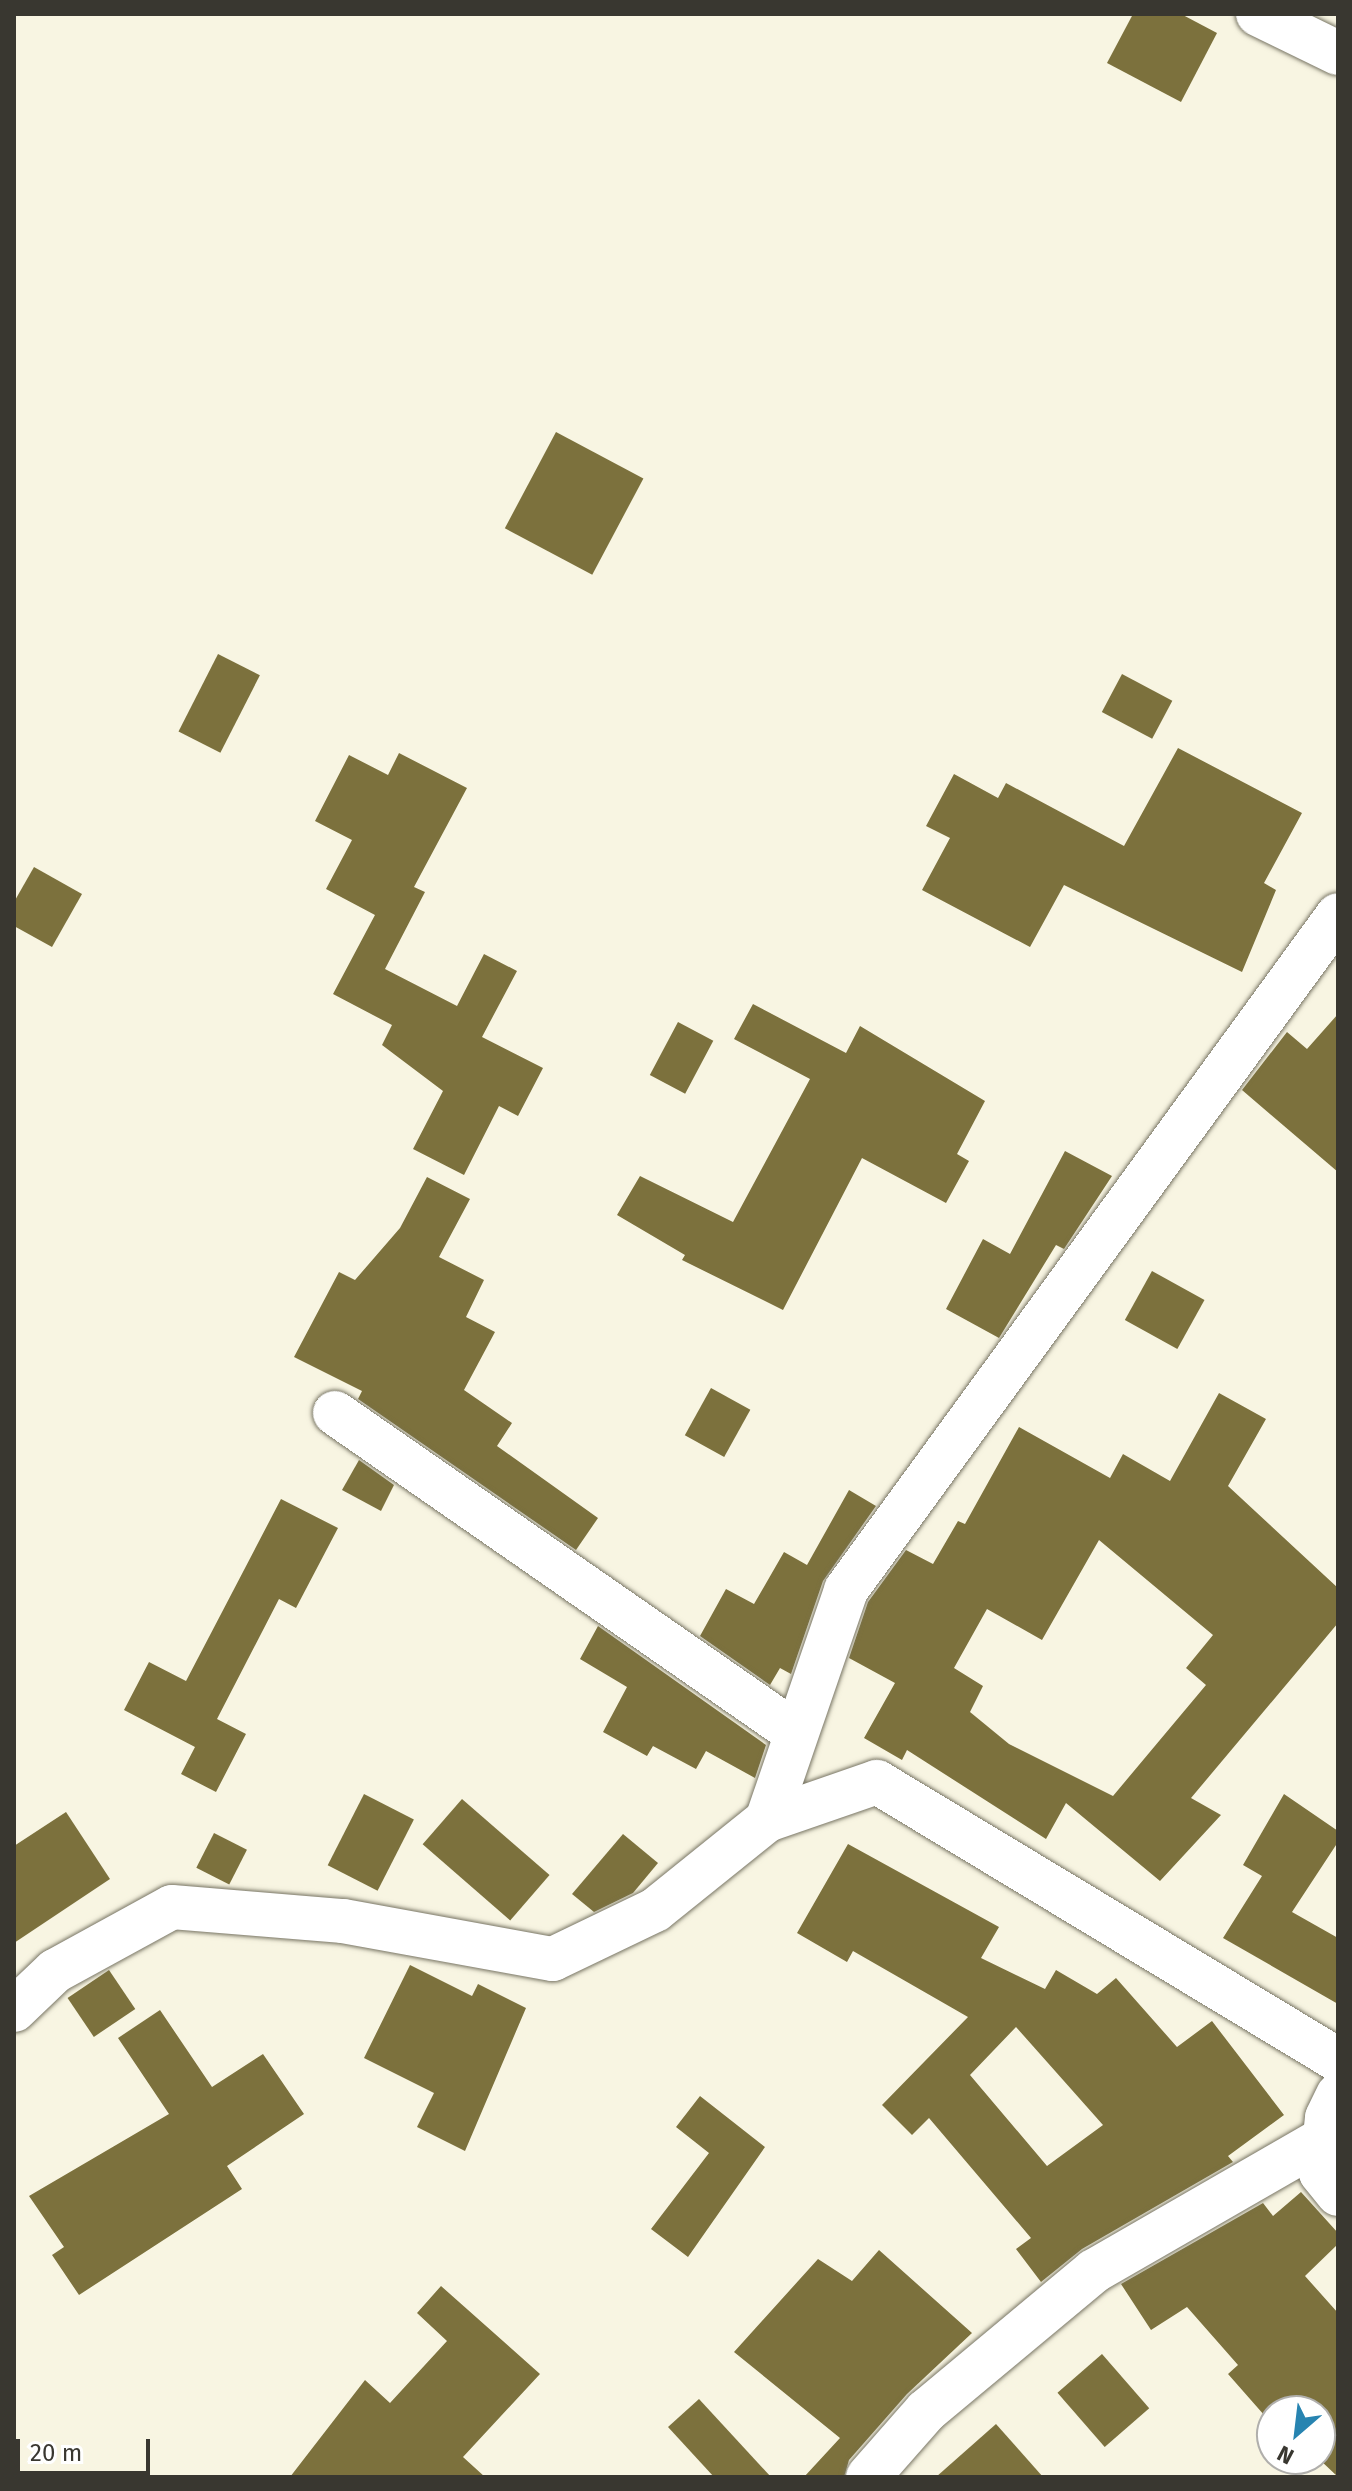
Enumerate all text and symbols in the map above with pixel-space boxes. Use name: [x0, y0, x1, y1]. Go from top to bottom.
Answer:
north arrow: [1256, 2395, 1336, 2475]
scale bar: [20, 2423, 154, 2473]
text: 20 m: [30, 2439, 82, 2467]
text: N: [1273, 2440, 1298, 2470]

